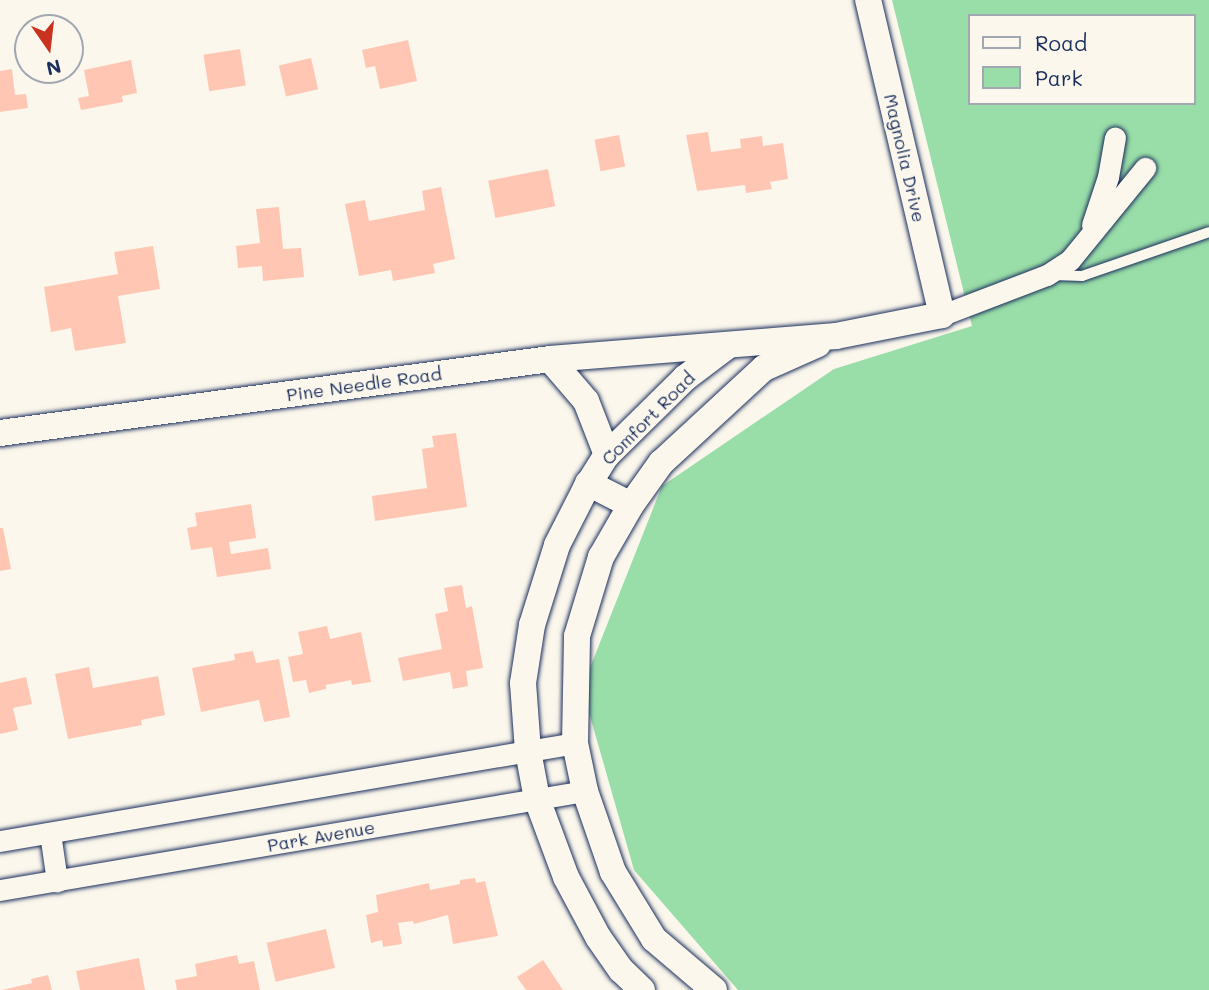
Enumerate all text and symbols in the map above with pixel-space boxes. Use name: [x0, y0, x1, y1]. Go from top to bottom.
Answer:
north arrow: [14, 14, 84, 84]
legend: [968, 14, 1195, 105]
text: Road: [1035, 29, 1087, 56]
text: N: [44, 54, 64, 82]
text: Park: [1035, 64, 1083, 91]
street label: Magnolia Drive: [880, 92, 930, 224]
street label: Pine Needle Road: [285, 362, 443, 406]
street label: Comfort Road: [597, 367, 699, 469]
street label: Park Avenue: [266, 816, 376, 856]

